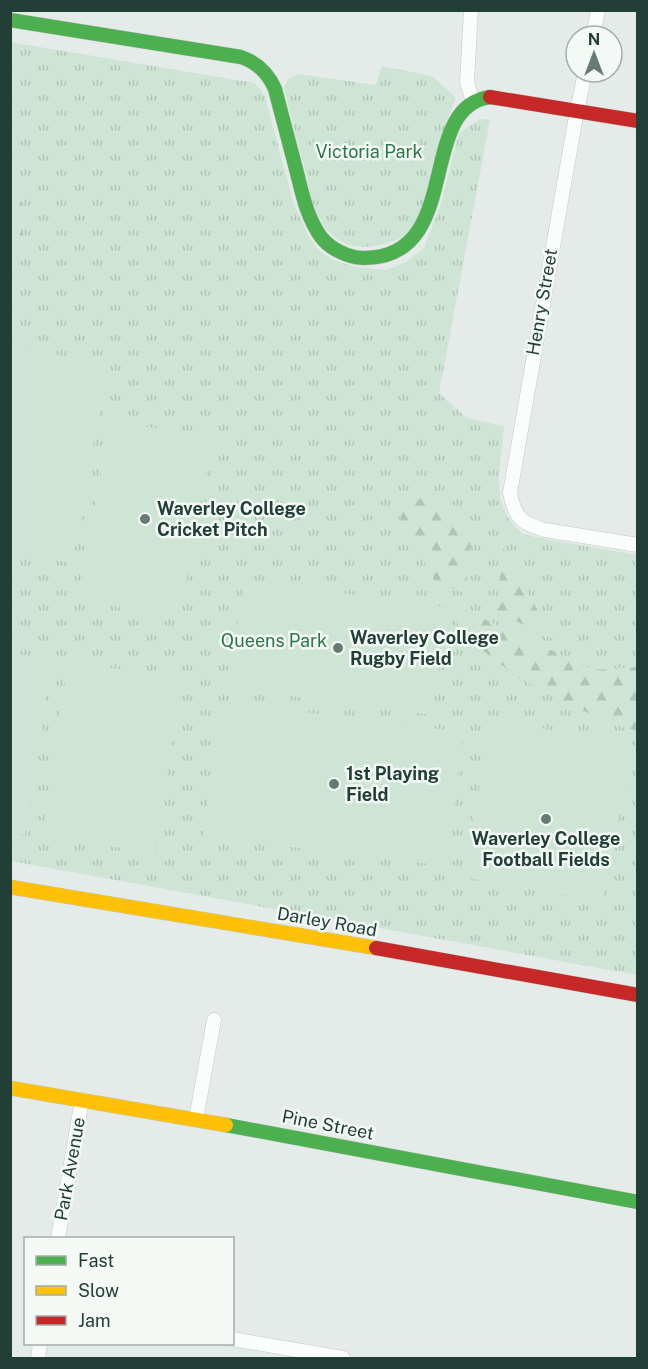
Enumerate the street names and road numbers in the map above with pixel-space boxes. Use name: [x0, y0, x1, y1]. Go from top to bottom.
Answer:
street label: Henry Street: [522, 247, 561, 357]
street label: Darley Road: [275, 902, 379, 941]
street label: Pine Street: [280, 1105, 376, 1144]
street label: Park Avenue: [50, 1116, 89, 1222]

